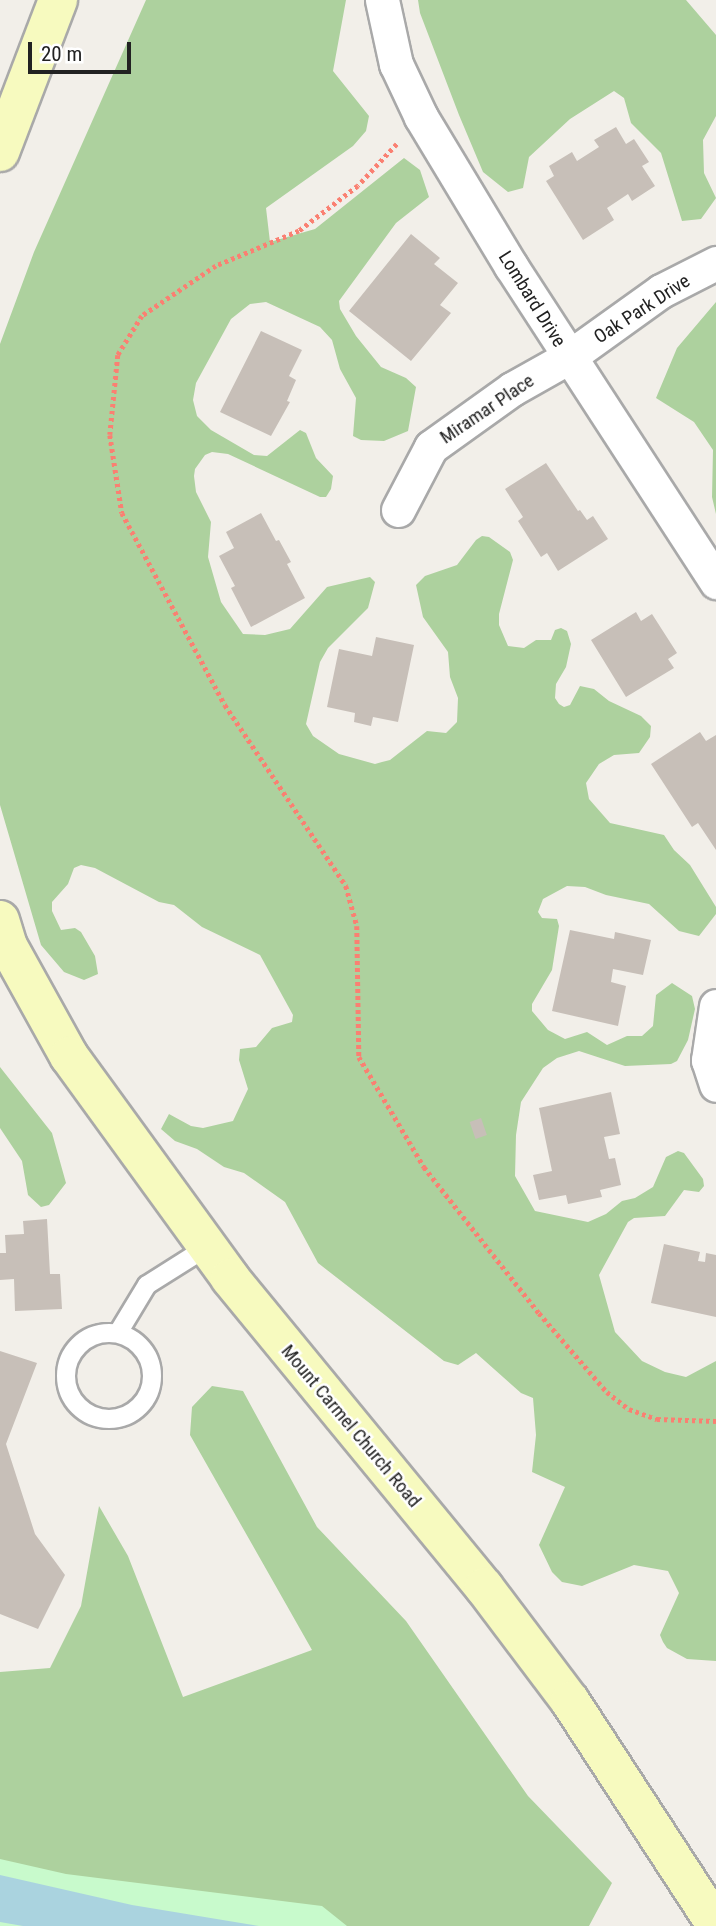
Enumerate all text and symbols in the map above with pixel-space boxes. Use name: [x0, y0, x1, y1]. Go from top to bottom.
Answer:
scale bar: [32, 28, 135, 72]
text: 20 m: [41, 42, 82, 66]
street label: Lombard Drive: [494, 247, 570, 351]
street label: Oak Park Drive: [590, 270, 694, 348]
street label: Miramar Place: [436, 369, 538, 449]
street label: Mount Carmel Church Road: [276, 1340, 426, 1512]

